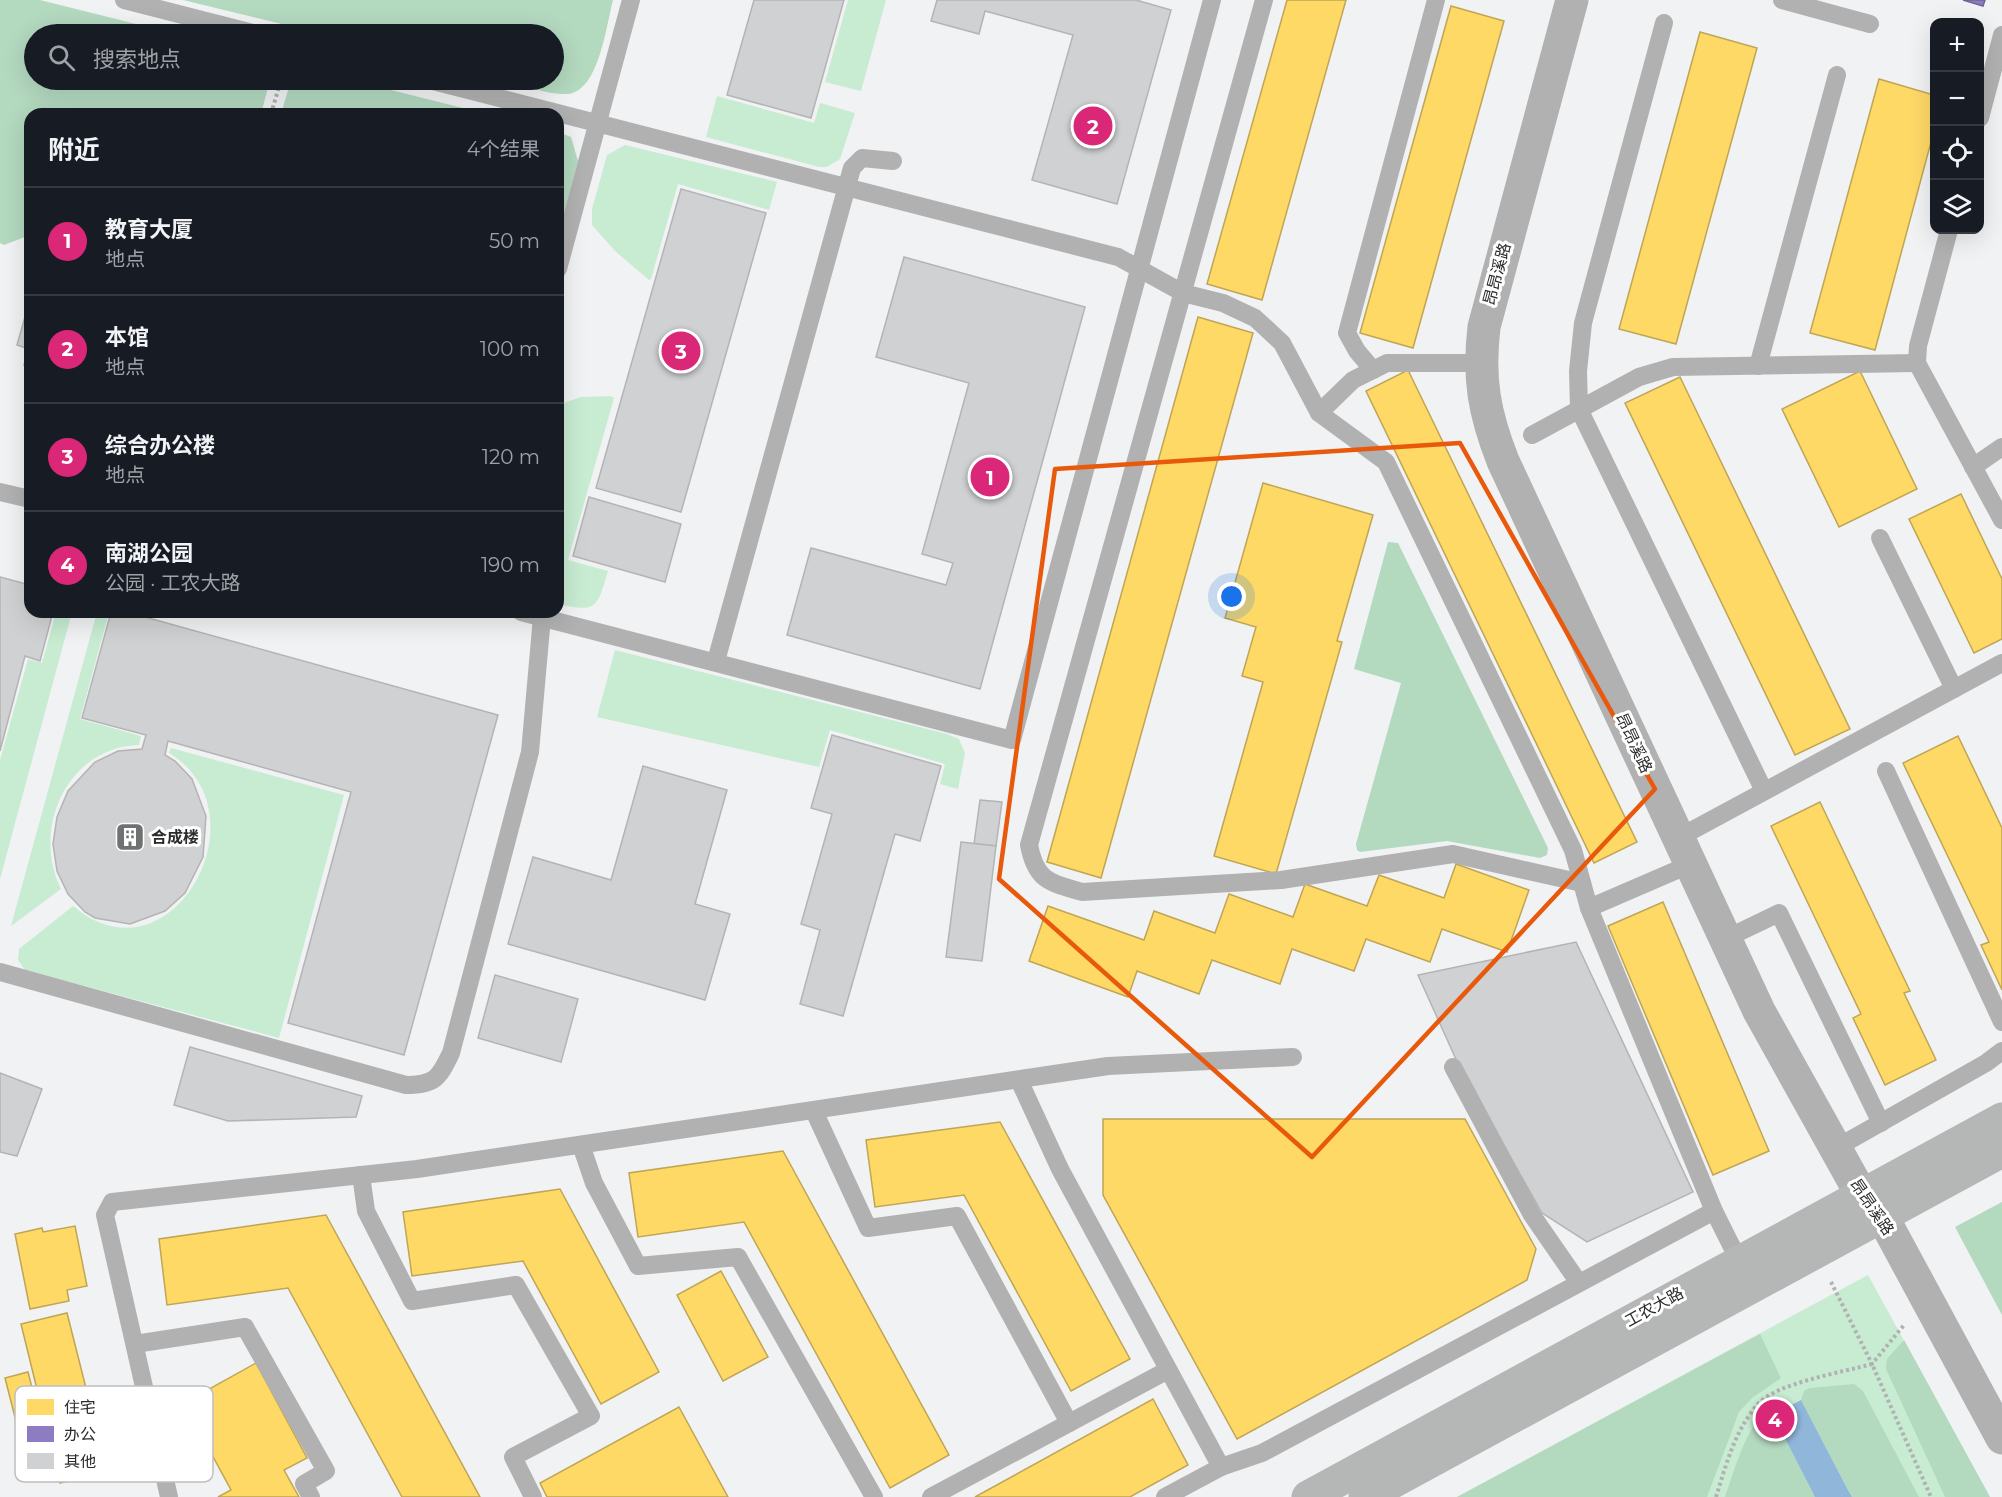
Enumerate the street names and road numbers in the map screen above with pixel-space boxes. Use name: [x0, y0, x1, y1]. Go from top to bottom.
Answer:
street label: 昂昂溪路: [1480, 241, 1514, 307]
street label: 昂昂溪路: [1612, 710, 1656, 776]
street label: 昂昂溪路: [1846, 1175, 1898, 1239]
street label: 工农大路: [1621, 1283, 1687, 1331]

